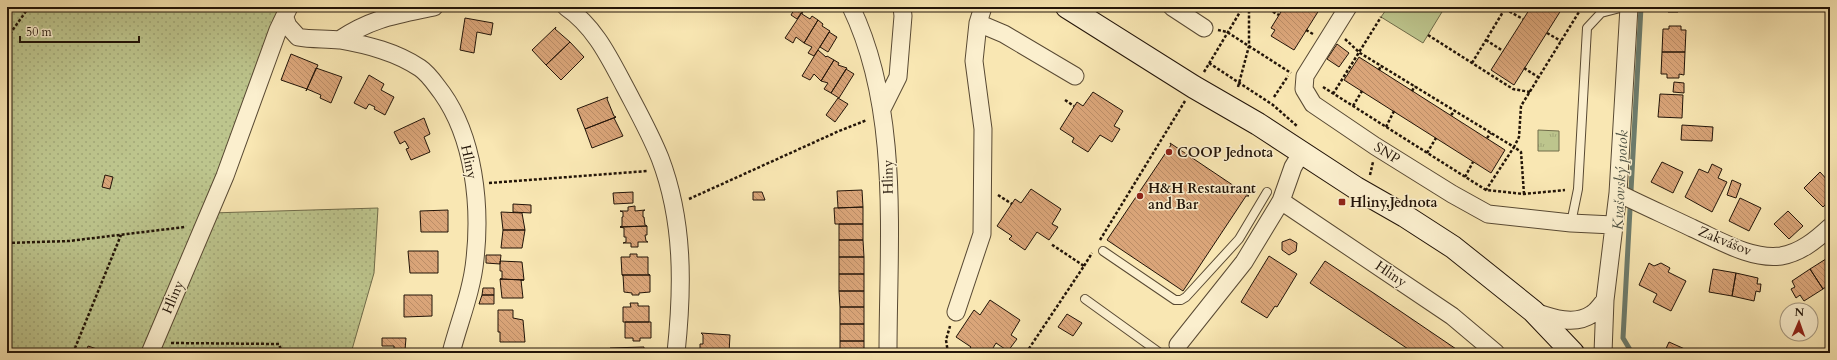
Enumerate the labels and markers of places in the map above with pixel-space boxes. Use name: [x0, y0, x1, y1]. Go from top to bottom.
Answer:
place label: COOP Jednota: [1177, 143, 1273, 162]
marker: COOP Jednota: [1164, 147, 1174, 157]
place label: H&H Restaurant and Bar: [1148, 179, 1256, 214]
marker: H&H Restaurant and Bar: [1135, 191, 1145, 201]
place label: Hliny,Jednota: [1350, 193, 1438, 212]
marker: Hliny,Jednota: [1337, 197, 1347, 207]

